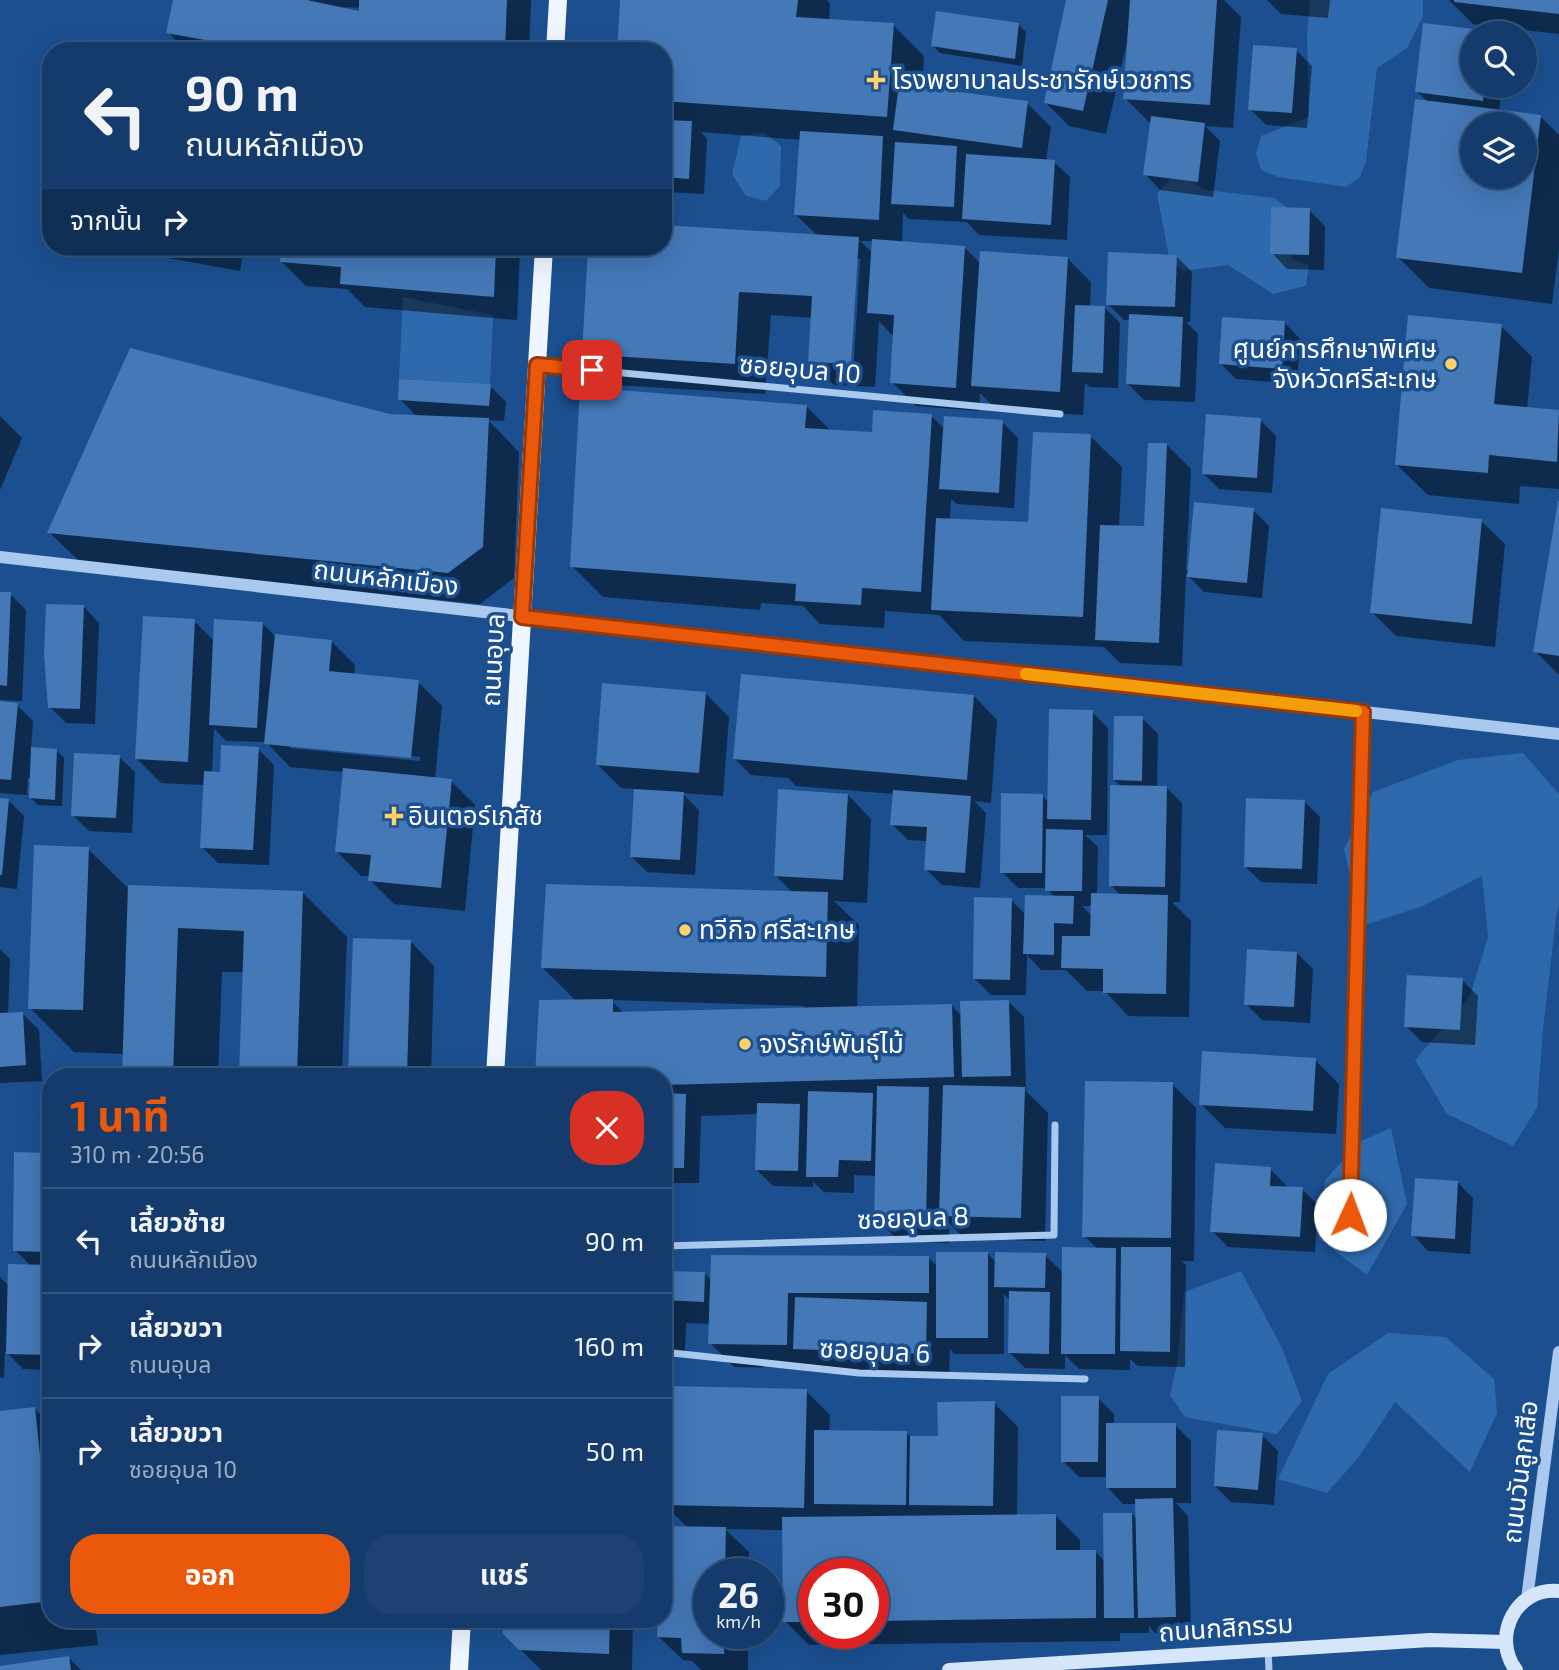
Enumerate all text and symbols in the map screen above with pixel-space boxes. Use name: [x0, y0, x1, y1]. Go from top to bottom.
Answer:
map controls: [1460, 21, 1537, 189]
button: search: [1460, 21, 1537, 98]
text: 90 m: [185, 62, 299, 121]
place label: โรงพยาบาลประชารักษ์เวชการ: [892, 63, 1192, 94]
icon: left: [70, 70, 161, 161]
marker: โรงพยาบาลประชารักษ์เวชการ: [866, 70, 886, 90]
button: layers: [1460, 112, 1537, 189]
text: ถนนหลักเมือง: [185, 124, 364, 162]
icon: right: [156, 203, 194, 241]
text: จากนั้น: [70, 204, 142, 235]
place label: ศูนย์การศึกษาพิเศษ จังหวัดศรีสะเกษ: [1233, 332, 1437, 393]
pin: [562, 340, 622, 400]
street label: ซอยอุบล 10: [738, 347, 862, 390]
icon: arrive: [573, 351, 611, 389]
marker: ศูนย์การศึกษาพิเศษ จังหวัดศรีสะเกษ: [1443, 356, 1459, 372]
street label: ถนนหลักเมือง: [312, 552, 460, 601]
street label: ถนนอุบล: [474, 613, 511, 707]
place label: อินเตอร์เภสัช: [408, 799, 543, 830]
marker: อินเตอร์เภสัช: [386, 808, 402, 824]
place label: ทวีกิจ ศรีสะเกษ: [699, 913, 855, 944]
marker: ทวีกิจ ศรีสะเกษ: [677, 922, 693, 938]
place label: จงรักษ์พันธุ์ไม้: [759, 1027, 904, 1060]
marker: จงรักษ์พันธุ์ไม้: [737, 1036, 753, 1052]
text: 1 นาที: [70, 1089, 170, 1139]
button: close: [570, 1091, 644, 1165]
text: 310 m · 20:56: [70, 1140, 204, 1168]
position arrow: [1313, 1178, 1387, 1252]
street label: ซอยอุบล 8: [856, 1199, 969, 1236]
text: เลี้ยวซ้าย: [129, 1206, 226, 1237]
icon: left: [70, 1222, 108, 1260]
text: 90 m: [585, 1225, 644, 1256]
text: ถนนหลักเมือง: [129, 1245, 258, 1273]
text: เลี้ยวขวา: [129, 1311, 223, 1342]
icon: right: [70, 1327, 108, 1365]
text: 160 m: [575, 1330, 644, 1361]
street label: ซอยอุบล 6: [819, 1331, 931, 1370]
text: ถนนอุบล: [129, 1350, 211, 1378]
street label: ถนนวันลูกเสือ: [1494, 1399, 1545, 1545]
text: เลี้ยวขวา: [129, 1416, 223, 1447]
icon: right: [70, 1432, 108, 1470]
text: 50 m: [586, 1435, 644, 1466]
text: ซอยอุบล 10: [129, 1455, 237, 1483]
button: ออก: [70, 1534, 350, 1614]
button: แชร์: [364, 1534, 644, 1614]
speed limit sign: 30: [798, 1558, 889, 1649]
text: 26: [718, 1573, 759, 1615]
street label: ถนนกสิกรรม: [1158, 1606, 1294, 1647]
text: km/h: [716, 1610, 761, 1632]

